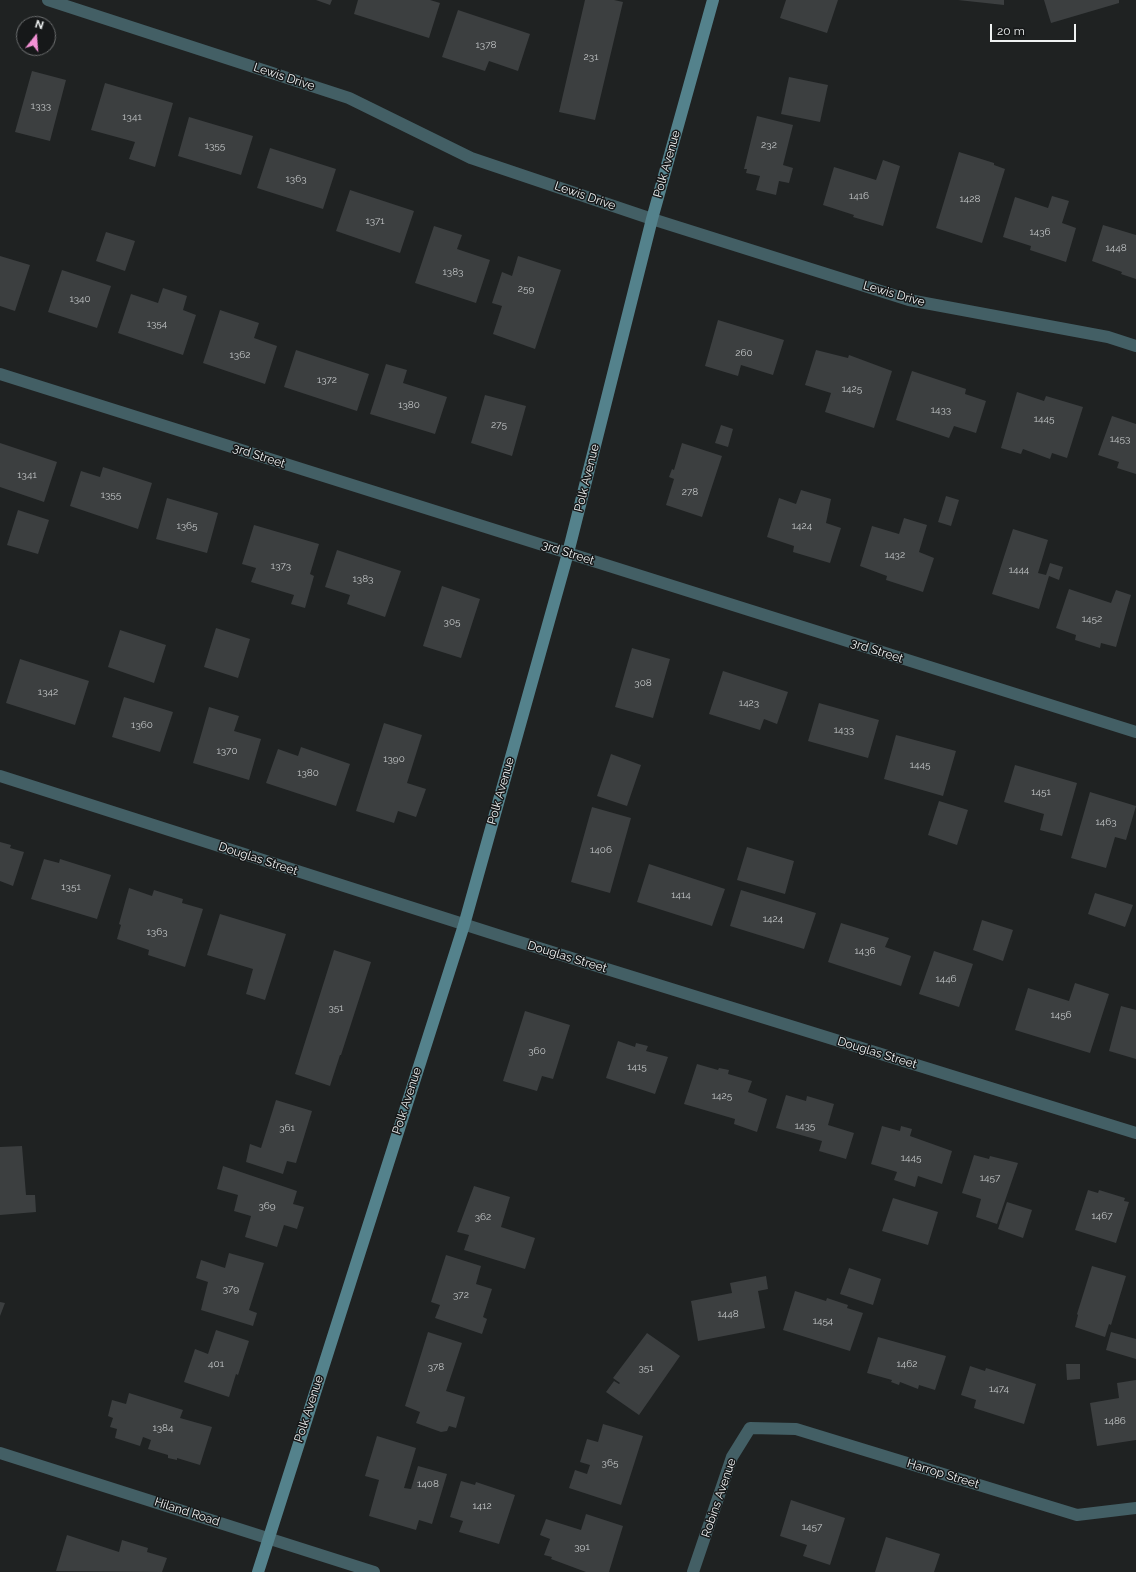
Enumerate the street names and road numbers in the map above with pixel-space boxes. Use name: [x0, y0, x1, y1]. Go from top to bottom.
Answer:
street label: Lewis Drive: [252, 60, 316, 94]
street label: Polk Avenue: [651, 129, 683, 199]
street label: Lewis Drive: [553, 179, 617, 213]
street label: Lewis Drive: [861, 278, 927, 310]
street label: 3rd Street: [231, 441, 287, 471]
street label: Polk Avenue: [572, 443, 602, 513]
street label: 3rd Street: [540, 538, 596, 568]
street label: 3rd Street: [849, 636, 905, 666]
street label: Polk Avenue: [485, 756, 517, 826]
street label: Douglas Street: [217, 839, 299, 879]
street label: Douglas Street: [526, 938, 608, 976]
street label: Douglas Street: [836, 1034, 918, 1072]
street label: Polk Avenue: [389, 1066, 425, 1136]
street label: Polk Avenue: [291, 1374, 327, 1444]
street label: Harrop Street: [905, 1456, 981, 1492]
street label: Robins Avenue: [699, 1457, 739, 1539]
street label: Hiland Road: [153, 1495, 221, 1529]

